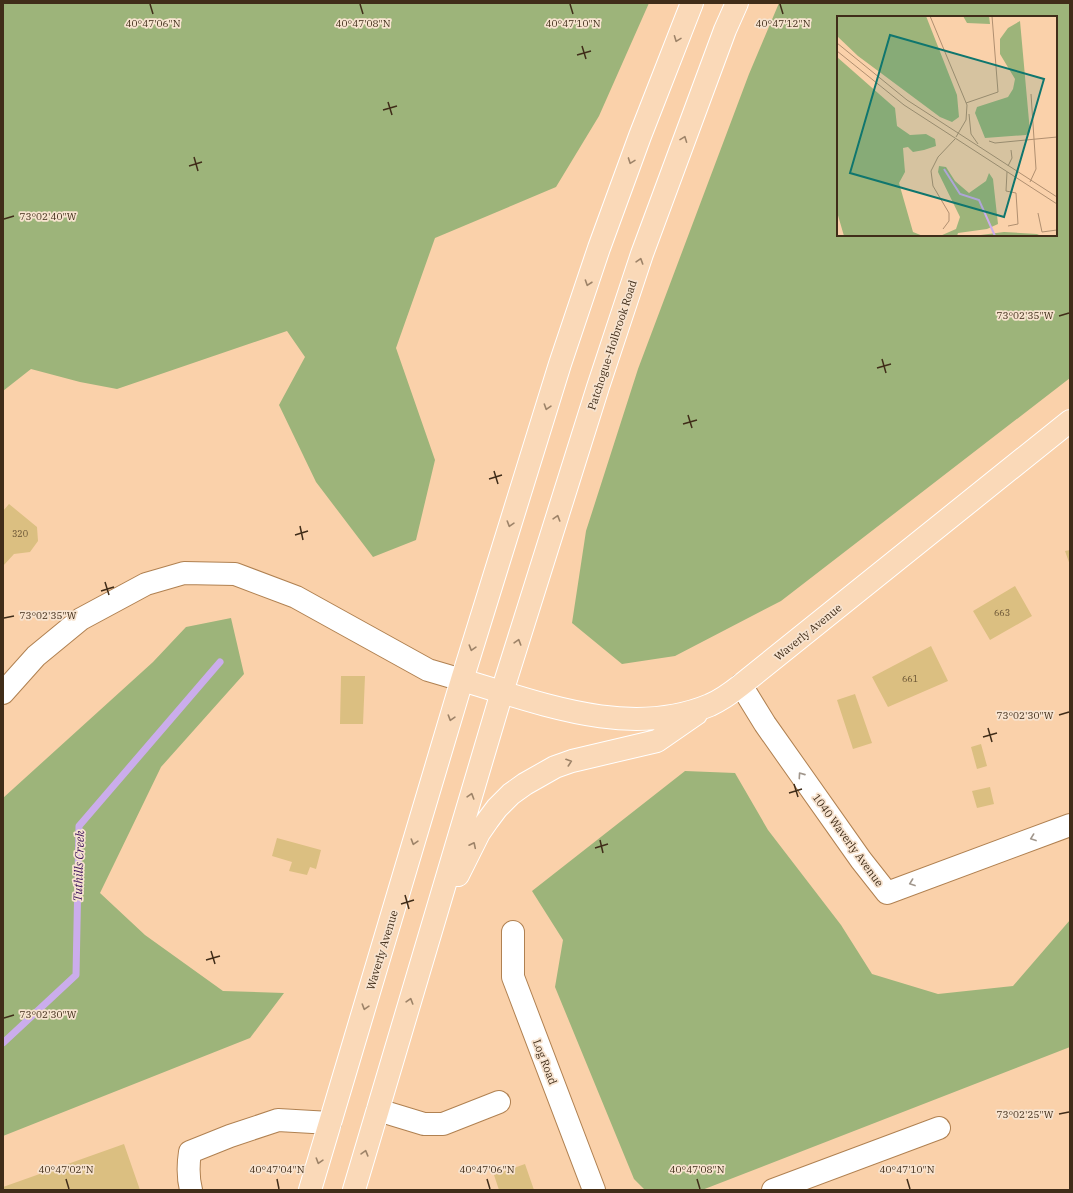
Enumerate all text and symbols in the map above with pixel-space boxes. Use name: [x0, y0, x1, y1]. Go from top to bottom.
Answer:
inset map: [837, 16, 1057, 236]
text: 40°47'06"N: [126, 17, 181, 30]
text: 40°47'08"N: [336, 17, 391, 30]
text: 40°47'10"N: [546, 17, 601, 30]
text: 40°47'12"N: [756, 17, 811, 30]
one-way arrow: [674, 36, 682, 43]
one-way arrow: [680, 136, 688, 143]
one-way arrow: [628, 157, 636, 164]
text: 73°02'40"W: [19, 210, 77, 223]
one-way arrow: [635, 258, 643, 265]
street label: Patchogue-Holbrook Road: [584, 278, 640, 412]
one-way arrow: [584, 279, 592, 286]
text: 73°02'35"W: [996, 309, 1054, 322]
one-way arrow: [543, 403, 552, 410]
one-way arrow: [552, 515, 560, 522]
one-way arrow: [506, 520, 515, 527]
house number: 320: [12, 528, 28, 539]
street label: Waverly Avenue: [771, 600, 845, 663]
house number: 663: [994, 607, 1010, 618]
text: 73°02'35"W: [19, 609, 77, 622]
one-way arrow: [513, 639, 521, 646]
one-way arrow: [468, 644, 477, 651]
house number: 661: [902, 673, 918, 684]
text: 73°02'30"W: [996, 709, 1054, 722]
one-way arrow: [447, 714, 456, 721]
one-way arrow: [565, 758, 572, 767]
one-way arrow: [798, 772, 806, 779]
street label: 1040 Waverly Avenue: [809, 791, 887, 889]
one-way arrow: [466, 793, 475, 800]
water label: Tuthills Creek: [70, 830, 87, 902]
one-way arrow: [1030, 834, 1037, 842]
one-way arrow: [410, 838, 419, 845]
one-way arrow: [468, 841, 476, 849]
one-way arrow: [908, 879, 915, 887]
street label: Waverly Avenue: [363, 908, 401, 992]
one-way arrow: [405, 998, 414, 1005]
one-way arrow: [361, 1003, 370, 1010]
text: 73°02'30"W: [19, 1008, 77, 1021]
street label: Log Road: [530, 1037, 560, 1087]
text: 73°02'25"W: [996, 1108, 1054, 1121]
one-way arrow: [360, 1149, 369, 1156]
one-way arrow: [315, 1157, 324, 1164]
text: 40°47'02"N: [39, 1163, 94, 1176]
text: 40°47'04"N: [250, 1163, 305, 1176]
text: 40°47'06"N: [460, 1163, 515, 1176]
text: 40°47'08"N: [670, 1163, 725, 1176]
text: 40°47'10"N: [880, 1163, 935, 1176]

